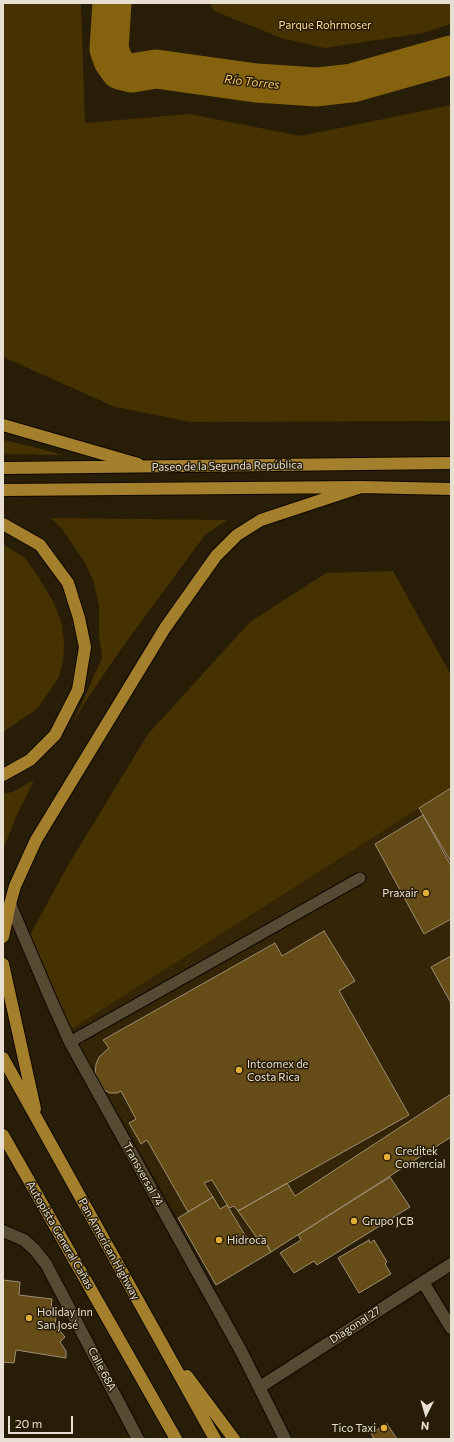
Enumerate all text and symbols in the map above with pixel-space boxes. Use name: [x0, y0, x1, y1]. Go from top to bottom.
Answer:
park label: Parque Rohrmoser: [279, 18, 371, 32]
water label: Río Torres: [224, 72, 280, 92]
street label: Paseo de la Segunda República: [152, 458, 302, 474]
place label: Praxair: [382, 886, 418, 900]
marker: Praxair: [421, 888, 431, 898]
place label: Intcomex de Costa Rica: [247, 1057, 308, 1083]
marker: Intcomex de Costa Rica: [234, 1065, 244, 1075]
street label: Transversal 74: [120, 1140, 166, 1208]
place label: Creditek Comercial: [395, 1144, 446, 1170]
marker: Creditek Comercial: [382, 1152, 392, 1162]
street label: Autopista General Cañas: [24, 1179, 96, 1291]
street label: Pan American Highway: [76, 1196, 142, 1302]
place label: Grupo JCB: [362, 1214, 414, 1228]
marker: Grupo JCB: [349, 1216, 359, 1226]
place label: Hidroca: [227, 1233, 266, 1247]
marker: Hidroca: [214, 1235, 224, 1245]
street label: Diagonal 27: [327, 1304, 383, 1346]
place label: Holiday Inn San José: [37, 1305, 93, 1331]
marker: Holiday Inn San José: [24, 1313, 34, 1323]
street label: Calle 68A: [85, 1345, 119, 1393]
north arrow: [406, 1394, 446, 1434]
scale bar: [10, 1408, 75, 1434]
text: 20 m: [15, 1416, 42, 1430]
text: N: [420, 1420, 430, 1433]
place label: Tico Taxi: [331, 1421, 376, 1435]
marker: Tico Taxi: [379, 1423, 389, 1433]

